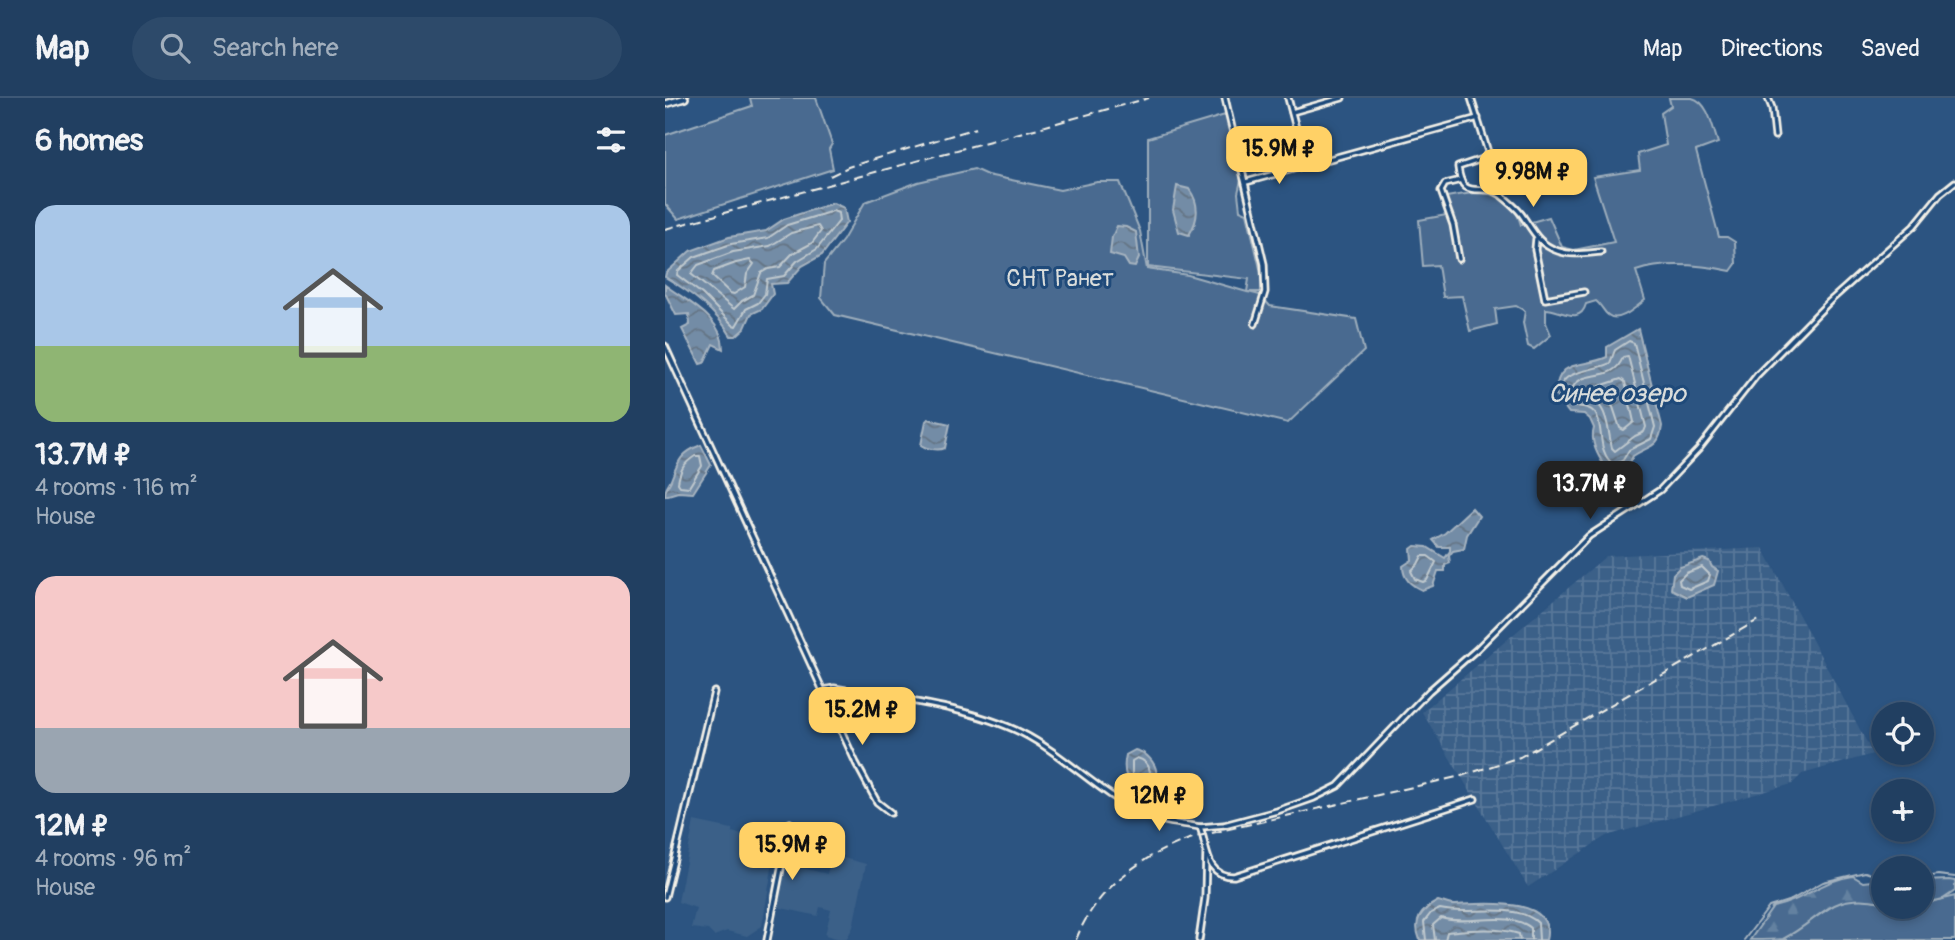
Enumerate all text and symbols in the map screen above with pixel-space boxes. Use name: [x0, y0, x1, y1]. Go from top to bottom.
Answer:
search box: [132, 17, 622, 80]
text: Map: [35, 28, 90, 69]
icon: search: [156, 29, 194, 67]
text: Search here: [212, 32, 339, 64]
text: Map: [1643, 34, 1683, 63]
text: Directions: [1721, 34, 1822, 63]
text: Saved: [1860, 34, 1920, 63]
icon: filters: [592, 121, 630, 159]
text: 6 homes: [35, 122, 143, 159]
pin: 15.9M ₽: [1214, 126, 1344, 186]
text: 15.9M ₽: [1242, 134, 1316, 163]
pin: 9.98M ₽: [1468, 150, 1598, 209]
text: 9.98M ₽: [1495, 157, 1571, 186]
icon: home: [270, 250, 396, 376]
park label: СНТ Ранет: [1006, 264, 1114, 293]
water label: Синее озеро: [1548, 378, 1688, 410]
text: 13.7M ₽: [35, 436, 132, 473]
pin: 13.7M ₽: [1525, 462, 1655, 521]
text: 13.7M ₽: [1553, 469, 1627, 498]
text: 4 rooms · 116 m²: [35, 473, 198, 502]
text: House: [35, 502, 95, 531]
icon: home: [270, 621, 396, 747]
pin: 15.2M ₽: [797, 688, 927, 747]
text: 15.2M ₽: [825, 695, 899, 724]
map controls: [1871, 702, 1934, 919]
button: locate: [1871, 702, 1934, 765]
pin: 12M ₽: [1110, 774, 1208, 833]
button: +: [1871, 779, 1934, 842]
text: 12M ₽: [1130, 781, 1188, 810]
text: 12M ₽: [35, 807, 110, 844]
pin: 15.9M ₽: [727, 822, 857, 882]
text: 15.9M ₽: [755, 830, 829, 859]
text: 4 rooms · 96 m²: [35, 844, 191, 873]
button: −: [1871, 856, 1934, 919]
text: House: [35, 873, 95, 902]

